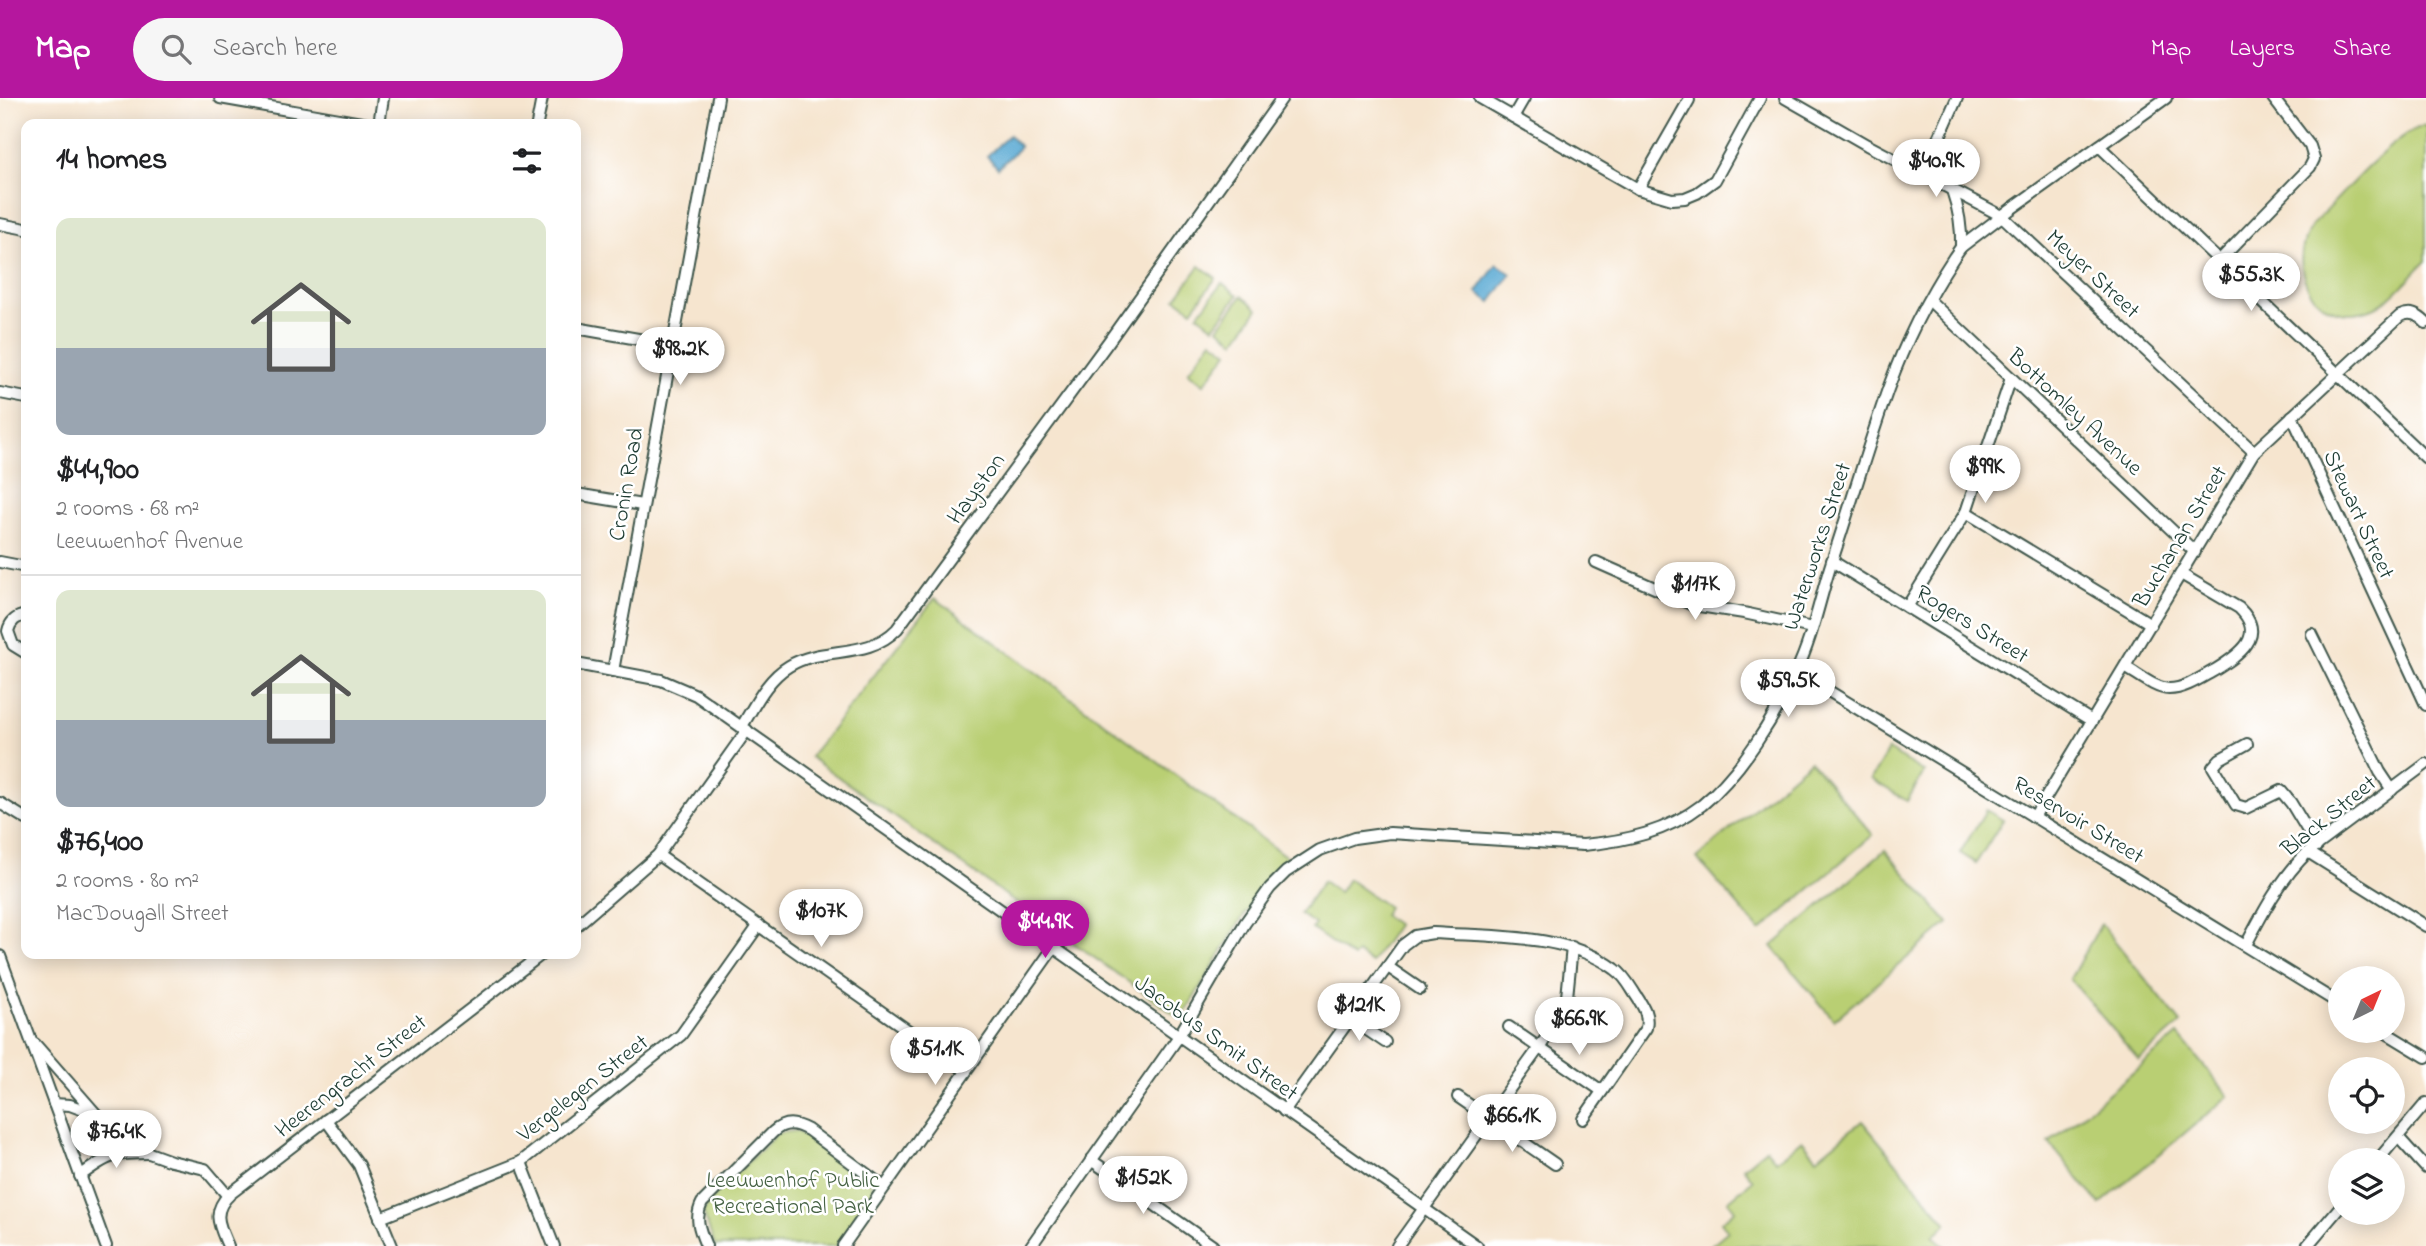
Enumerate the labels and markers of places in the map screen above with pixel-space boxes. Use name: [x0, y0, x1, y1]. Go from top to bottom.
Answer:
pin: $40.9K: [1879, 140, 1993, 199]
pin: $55.3K: [2194, 254, 2308, 313]
pin: $98.2K: [623, 328, 737, 387]
pin: $99K: [1944, 446, 2026, 505]
pin: $117K: [1646, 562, 1744, 622]
pin: $59.5K: [1731, 660, 1845, 719]
pin: $107K: [772, 890, 870, 949]
pin: $44.9K: [988, 900, 1102, 960]
pin: $121K: [1310, 984, 1408, 1043]
pin: $66.9K: [1522, 998, 1636, 1057]
pin: $51.1K: [878, 1028, 992, 1087]
pin: $66.1K: [1455, 1094, 1569, 1154]
pin: $76.4K: [59, 1110, 173, 1170]
pin: $152K: [1094, 1156, 1192, 1216]

